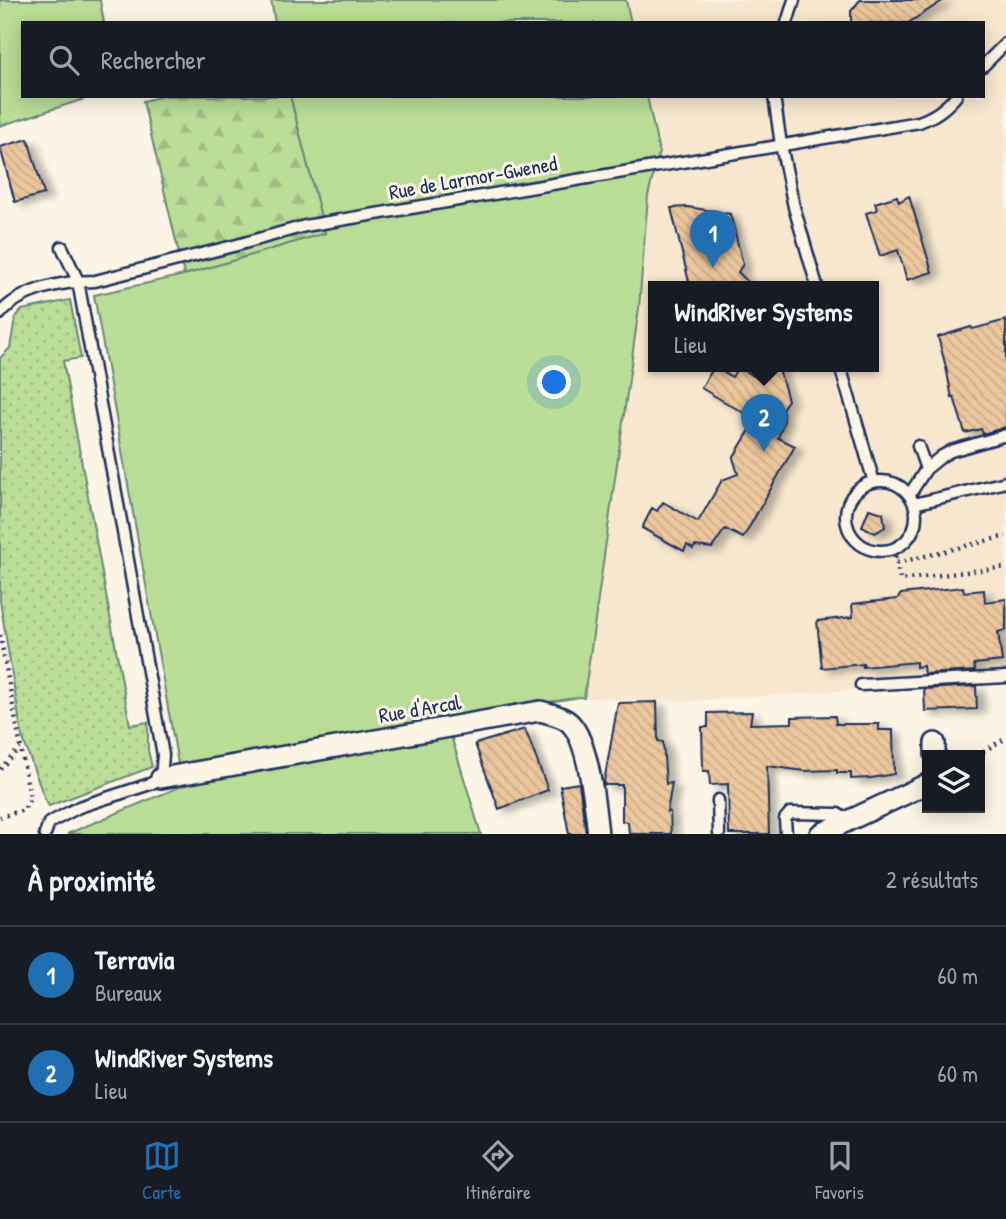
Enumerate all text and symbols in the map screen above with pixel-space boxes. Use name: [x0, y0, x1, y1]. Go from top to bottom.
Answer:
search box: [21, 21, 985, 98]
icon: search: [45, 41, 83, 79]
text: Rechercher: [101, 42, 206, 77]
street label: Rue de Larmor-Gwened: [387, 148, 559, 207]
pin: 1: [690, 210, 736, 268]
popup: [648, 281, 879, 372]
text: WindRiver Systems: [674, 294, 853, 329]
text: Lieu: [674, 329, 707, 360]
your location: [537, 365, 571, 399]
pin: 2: [741, 394, 787, 452]
street label: Rue d'Arcal: [376, 687, 464, 730]
map controls: [922, 750, 985, 813]
button: layers: [922, 750, 985, 813]
text: À proximité: [28, 860, 156, 900]
text: 2 résultats: [886, 864, 978, 895]
text: Terravia: [95, 942, 174, 977]
text: 1: [47, 960, 55, 991]
text: 60 m: [938, 960, 978, 991]
text: Bureaux: [95, 977, 162, 1008]
text: WindRiver Systems: [95, 1040, 273, 1075]
text: 2: [46, 1058, 56, 1089]
text: 60 m: [938, 1058, 978, 1089]
text: Lieu: [95, 1075, 127, 1106]
tab: Carte: [142, 1137, 181, 1205]
tab: Itinéraire: [466, 1137, 531, 1205]
tab: Favoris: [815, 1137, 864, 1205]

